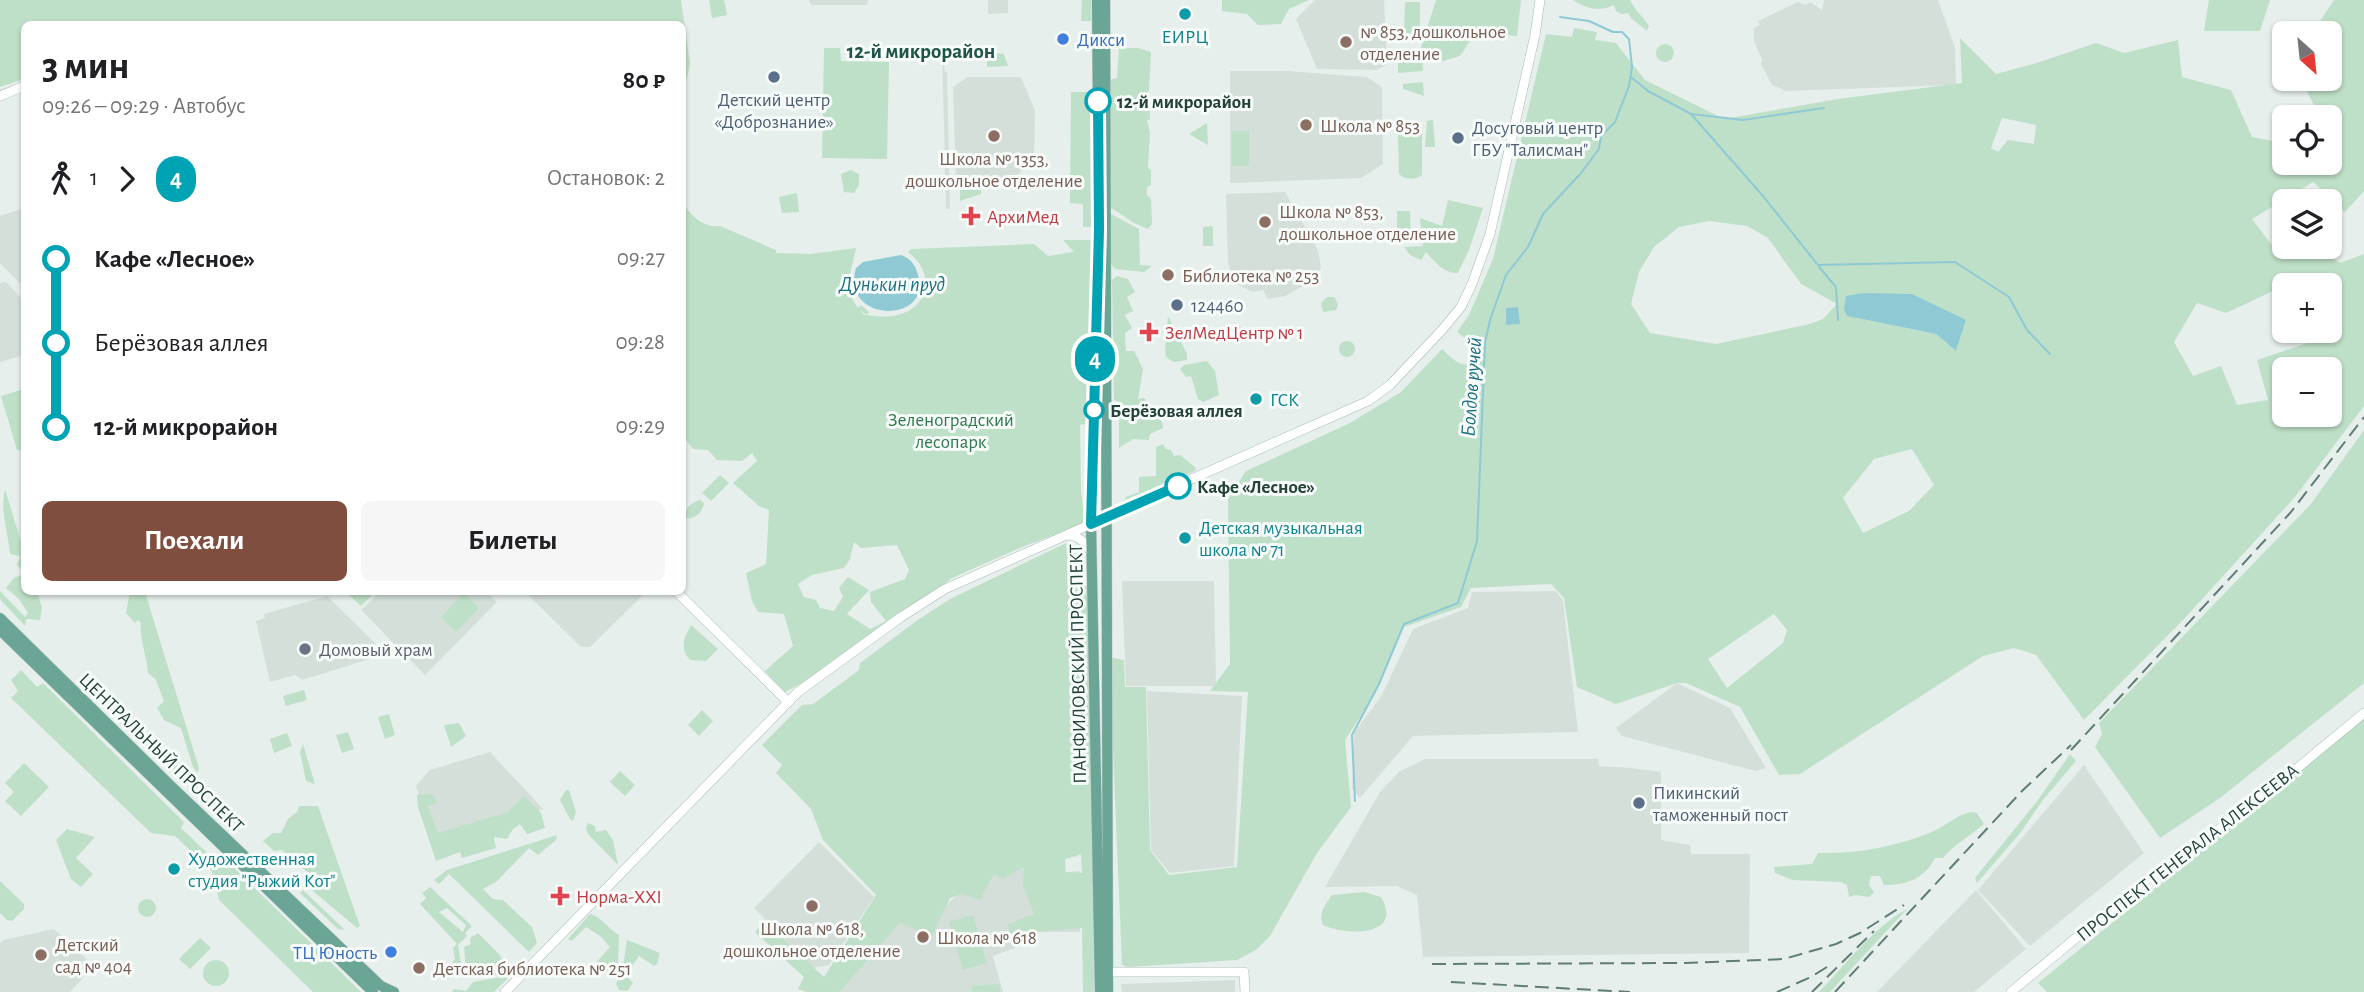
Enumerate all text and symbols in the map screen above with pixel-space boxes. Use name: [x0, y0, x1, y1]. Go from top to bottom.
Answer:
marker: ЕИРЦ: [1177, 6, 1193, 22]
north arrow: [2272, 21, 2342, 91]
map controls: [2272, 21, 2342, 427]
place label: № 853, дошкольное отделение: [1360, 23, 1506, 64]
place label: ЕИРЦ: [1162, 28, 1208, 47]
marker: Дикси: [1055, 31, 1071, 47]
place label: Дикси: [1077, 31, 1125, 50]
marker: № 853, дошкольное отделение: [1338, 34, 1354, 50]
district label: 12-й микрорайон: [847, 41, 995, 62]
text: 3 мин: [42, 48, 129, 86]
text: 80 ₽: [623, 67, 665, 93]
marker: Детский центр «Добрознание»: [766, 69, 782, 85]
marker: 12-й микрорайон: [1085, 88, 1111, 114]
place label: Детский центр «Добрознание»: [714, 91, 834, 132]
place label: 12-й микрорайон: [1117, 93, 1252, 112]
text: 09:26 – 09:29 · Автобус: [42, 95, 245, 118]
button: locate: [2272, 105, 2342, 175]
marker: Школа № 853: [1298, 117, 1314, 133]
place label: Школа № 853: [1320, 117, 1420, 136]
place label: Досуговый центр ГБУ "Талисман": [1472, 119, 1603, 160]
marker: Школа № 1353, дошкольное отделение: [986, 128, 1002, 144]
marker: Досуговый центр ГБУ "Талисман": [1450, 130, 1466, 146]
place label: Школа № 1353, дошкольное отделение: [905, 150, 1083, 191]
icon: walk: [42, 160, 80, 198]
icon: forward: [108, 160, 146, 198]
text: 1: [90, 167, 98, 190]
text: 4: [170, 167, 182, 191]
text: Остановок: 2: [547, 167, 665, 190]
button: layers: [2272, 189, 2342, 259]
place label: Школа № 853, дошкольное отделение: [1279, 203, 1456, 244]
marker: АрхиМед: [961, 206, 981, 226]
place label: АрхиМед: [987, 208, 1059, 227]
marker: Школа № 853, дошкольное отделение: [1257, 214, 1273, 230]
text: Кафе «Лесное»: [94, 246, 255, 272]
text: 09:27: [617, 247, 665, 270]
marker: Библиотека № 253: [1160, 267, 1176, 283]
place label: Библиотека № 253: [1182, 267, 1319, 286]
button: +: [2272, 273, 2342, 343]
water label: Дунькин пруд: [838, 274, 945, 296]
marker: 124460: [1169, 297, 1185, 313]
place label: 124460: [1191, 297, 1243, 316]
marker: ЗелМедЦентр № 1: [1139, 322, 1159, 342]
place label: ЗелМедЦентр № 1: [1165, 324, 1304, 343]
text: Берёзовая аллея: [94, 330, 269, 356]
text: 09:28: [615, 331, 665, 354]
line badge: 4: [1072, 336, 1118, 382]
water label: Болдов ручей: [1458, 337, 1486, 438]
text: 4: [1089, 347, 1101, 371]
button: −: [2272, 357, 2342, 427]
marker: ГСК: [1248, 391, 1264, 407]
place label: ГСК: [1270, 391, 1299, 410]
marker: Берёзовая аллея: [1084, 400, 1104, 420]
place label: Берёзовая аллея: [1110, 402, 1243, 421]
park label: Зеленоградский лесопарк: [888, 411, 1014, 452]
text: 12-й микрорайон: [94, 414, 278, 440]
text: 09:29: [616, 415, 665, 438]
marker: Кафе «Лесное»: [1165, 473, 1191, 499]
place label: Кафе «Лесное»: [1197, 478, 1315, 497]
button: Поехали: [42, 501, 347, 581]
button: Билеты: [361, 501, 665, 581]
place label: Детская музыкальная школа № 71: [1199, 519, 1363, 560]
marker: Детская музыкальная школа № 71: [1177, 530, 1193, 546]
street label: ПАНФИЛОВСКИЙ ПРОСПЕКТ: [1066, 544, 1090, 784]
marker: Домовый храм: [297, 641, 313, 657]
place label: Домовый храм: [319, 641, 433, 660]
street label: ЦЕНТРАЛЬНЫЙ ПРОСПЕКТ: [75, 669, 248, 836]
street label: ПРОСПЕКТ ГЕНЕРАЛА АЛЕКСЕЕВА: [2074, 761, 2302, 945]
place label: Пикинский таможенный пост: [1652, 784, 1788, 825]
marker: Пикинский таможенный пост: [1631, 795, 1647, 811]
place label: Художественная студия "Рыжий Кот": [188, 850, 336, 891]
marker: Художественная студия "Рыжий Кот": [166, 861, 182, 877]
marker: Норма-XXI: [550, 886, 570, 906]
place label: Норма-XXI: [576, 888, 662, 907]
marker: Школа № 618, дошкольное отделение: [804, 898, 820, 914]
place label: Школа № 618, дошкольное отделение: [723, 920, 901, 961]
marker: Школа № 618: [915, 929, 931, 945]
place label: Школа № 618: [937, 929, 1037, 948]
place label: Детский сад № 404: [55, 936, 132, 977]
place label: ТЦ Юность: [293, 944, 377, 963]
marker: ТЦ Юность: [383, 944, 399, 960]
marker: Детский сад № 404: [33, 947, 49, 963]
marker: Детская библиотека № 251: [411, 960, 427, 976]
place label: Детская библиотека № 251: [433, 960, 632, 979]

